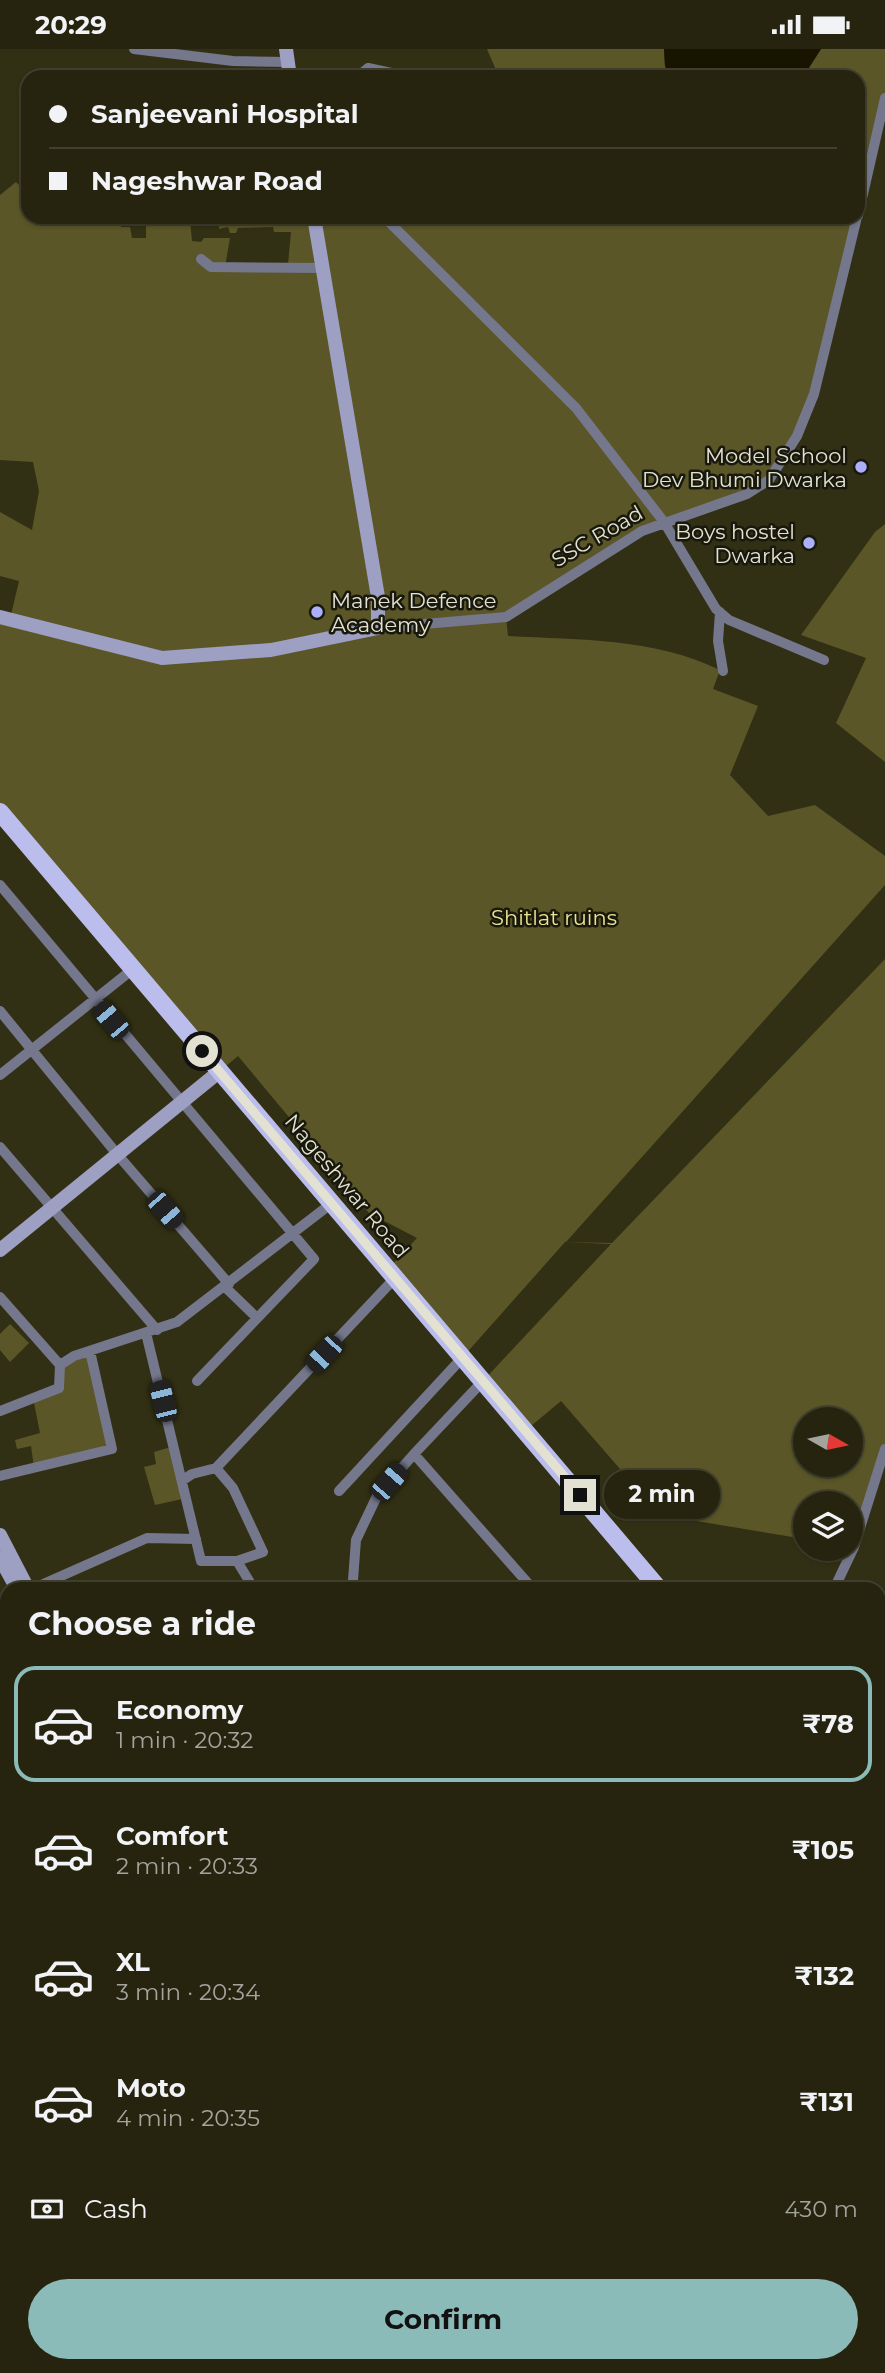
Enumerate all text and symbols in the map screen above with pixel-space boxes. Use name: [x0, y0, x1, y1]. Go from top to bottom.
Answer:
text: 20:29: [35, 9, 107, 41]
text: Sanjeevani Hospital: [91, 98, 359, 130]
text: Nageshwar Road: [91, 165, 323, 197]
place label: Model School Dev Bhumi Dwarka: [642, 443, 847, 492]
marker: Model School Dev Bhumi Dwarka: [853, 459, 869, 475]
street label: SSC Road: [547, 500, 647, 572]
place label: Boys hostel Dwarka: [675, 519, 795, 568]
marker: Boys hostel Dwarka: [801, 535, 817, 551]
place label: Manek Defence Academy: [331, 588, 497, 637]
marker: Manek Defence Academy: [309, 604, 325, 620]
park label: Shitlat ruins: [491, 905, 617, 930]
car: [90, 997, 133, 1043]
route start: [186, 1035, 218, 1067]
street label: Nageshwar Road: [280, 1109, 414, 1263]
car: [144, 1187, 187, 1233]
car: [302, 1331, 347, 1377]
car: [148, 1378, 179, 1424]
north arrow: [793, 1407, 863, 1477]
map controls: [793, 1407, 863, 1561]
car: [368, 1459, 411, 1505]
callout: 2 min: [604, 1471, 720, 1519]
route end: [564, 1479, 596, 1511]
text: 2 min: [628, 1480, 696, 1508]
button: layers: [793, 1491, 863, 1561]
text: Choose a ride: [28, 1604, 256, 1643]
icon: car: [32, 1693, 95, 1756]
text: Economy: [116, 1694, 243, 1726]
text: ₹78: [802, 1708, 854, 1740]
text: 1 min · 20:32: [116, 1726, 253, 1754]
icon: car: [32, 1819, 95, 1882]
text: Comfort: [116, 1820, 228, 1852]
text: ₹105: [792, 1834, 854, 1866]
text: 2 min · 20:33: [116, 1852, 258, 1880]
icon: car: [32, 1945, 95, 2008]
text: XL: [116, 1946, 150, 1978]
text: ₹132: [794, 1960, 854, 1992]
text: 3 min · 20:34: [116, 1978, 260, 2006]
icon: car: [32, 2071, 95, 2134]
text: Moto: [116, 2072, 186, 2104]
text: ₹131: [799, 2086, 854, 2118]
text: 4 min · 20:35: [116, 2104, 260, 2132]
icon: cash: [28, 2190, 66, 2228]
text: Cash: [84, 2193, 148, 2225]
text: 430 m: [785, 2195, 858, 2223]
button: Confirm: [28, 2279, 858, 2359]

